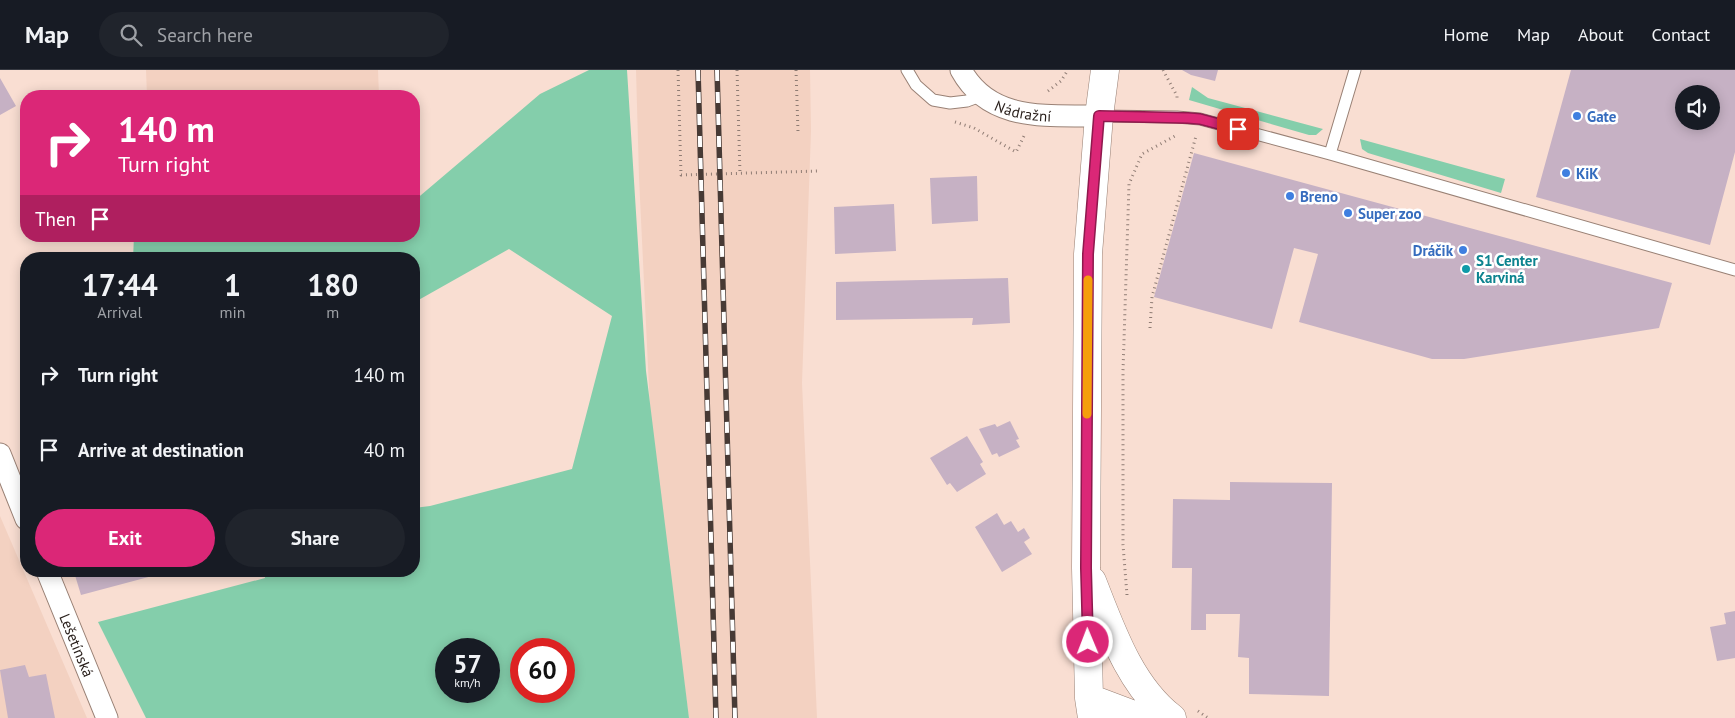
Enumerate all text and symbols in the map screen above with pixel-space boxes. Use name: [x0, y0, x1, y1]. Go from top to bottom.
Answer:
search box: [99, 12, 449, 57]
text: Map: [25, 19, 69, 50]
icon: search: [117, 21, 145, 49]
text: Search here: [157, 23, 253, 47]
text: Home: [1443, 23, 1489, 46]
text: Map: [1517, 23, 1550, 46]
text: About: [1578, 23, 1624, 46]
text: Contact: [1652, 23, 1710, 46]
map controls: [1675, 85, 1720, 130]
button: sound: [1675, 85, 1720, 130]
street label: Nádražní: [992, 95, 1052, 125]
text: 140 m: [118, 106, 215, 152]
place label: Gate: [1587, 107, 1617, 126]
pin: [1217, 108, 1259, 150]
icon: right: [35, 110, 100, 175]
marker: Gate: [1571, 110, 1583, 122]
icon: arrive: [1224, 115, 1252, 143]
text: Turn right: [118, 150, 210, 178]
place label: KiK: [1576, 164, 1599, 183]
marker: KiK: [1560, 167, 1572, 179]
place label: Breno: [1300, 187, 1338, 206]
marker: Breno: [1284, 190, 1296, 202]
place label: Super zoo: [1358, 204, 1422, 223]
icon: arrive: [86, 205, 114, 233]
text: Then: [35, 207, 76, 231]
marker: Super zoo: [1342, 207, 1354, 219]
place label: Dráčik: [1413, 241, 1454, 260]
marker: Dráčik: [1457, 244, 1469, 256]
place label: S1 Center Karviná: [1476, 251, 1538, 287]
marker: S1 Center Karviná: [1460, 263, 1472, 275]
text: 17:44: [82, 265, 158, 304]
text: 1: [224, 265, 241, 304]
text: 180: [307, 265, 358, 304]
text: Arrival: [97, 302, 142, 322]
text: min: [220, 302, 246, 322]
text: m: [326, 302, 339, 322]
icon: right: [35, 361, 63, 389]
text: Turn right: [78, 363, 158, 387]
text: 140 m: [353, 363, 405, 387]
icon: arrive: [35, 436, 63, 464]
text: Arrive at destination: [78, 438, 244, 462]
text: 40 m: [364, 438, 405, 462]
button: Exit: [35, 509, 215, 567]
button: Share: [225, 509, 405, 567]
street label: Lešetínská: [56, 611, 99, 680]
position arrow: [1061, 615, 1113, 667]
speed limit sign: 60: [510, 638, 575, 703]
text: 57: [453, 648, 482, 680]
text: km/h: [454, 675, 481, 690]

